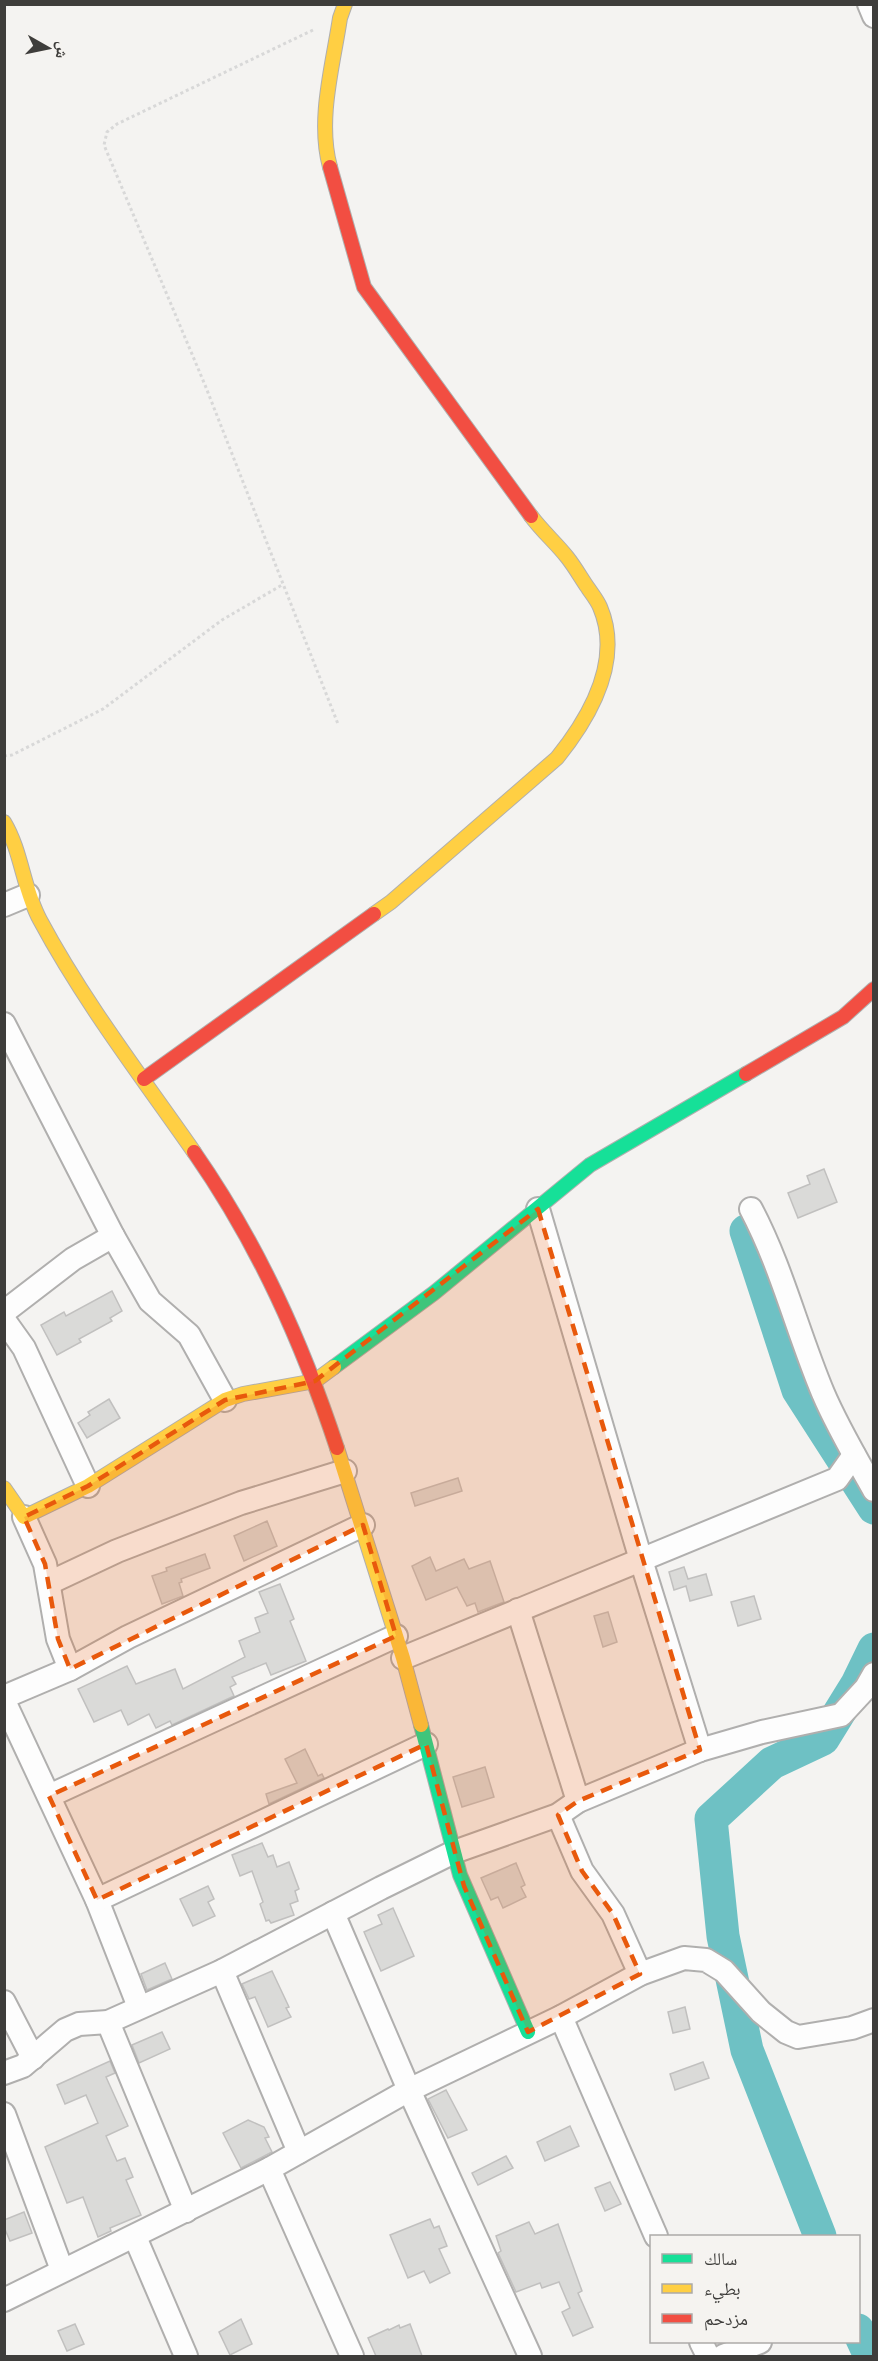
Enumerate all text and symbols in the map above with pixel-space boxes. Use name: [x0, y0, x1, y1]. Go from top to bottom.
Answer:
north arrow: [18, 18, 78, 78]
text: ش: [50, 40, 74, 60]
legend: [650, 2235, 860, 2343]
text: سالك: [704, 2247, 737, 2271]
text: بطيء: [704, 2277, 741, 2304]
text: مزدحم: [704, 2307, 748, 2331]

